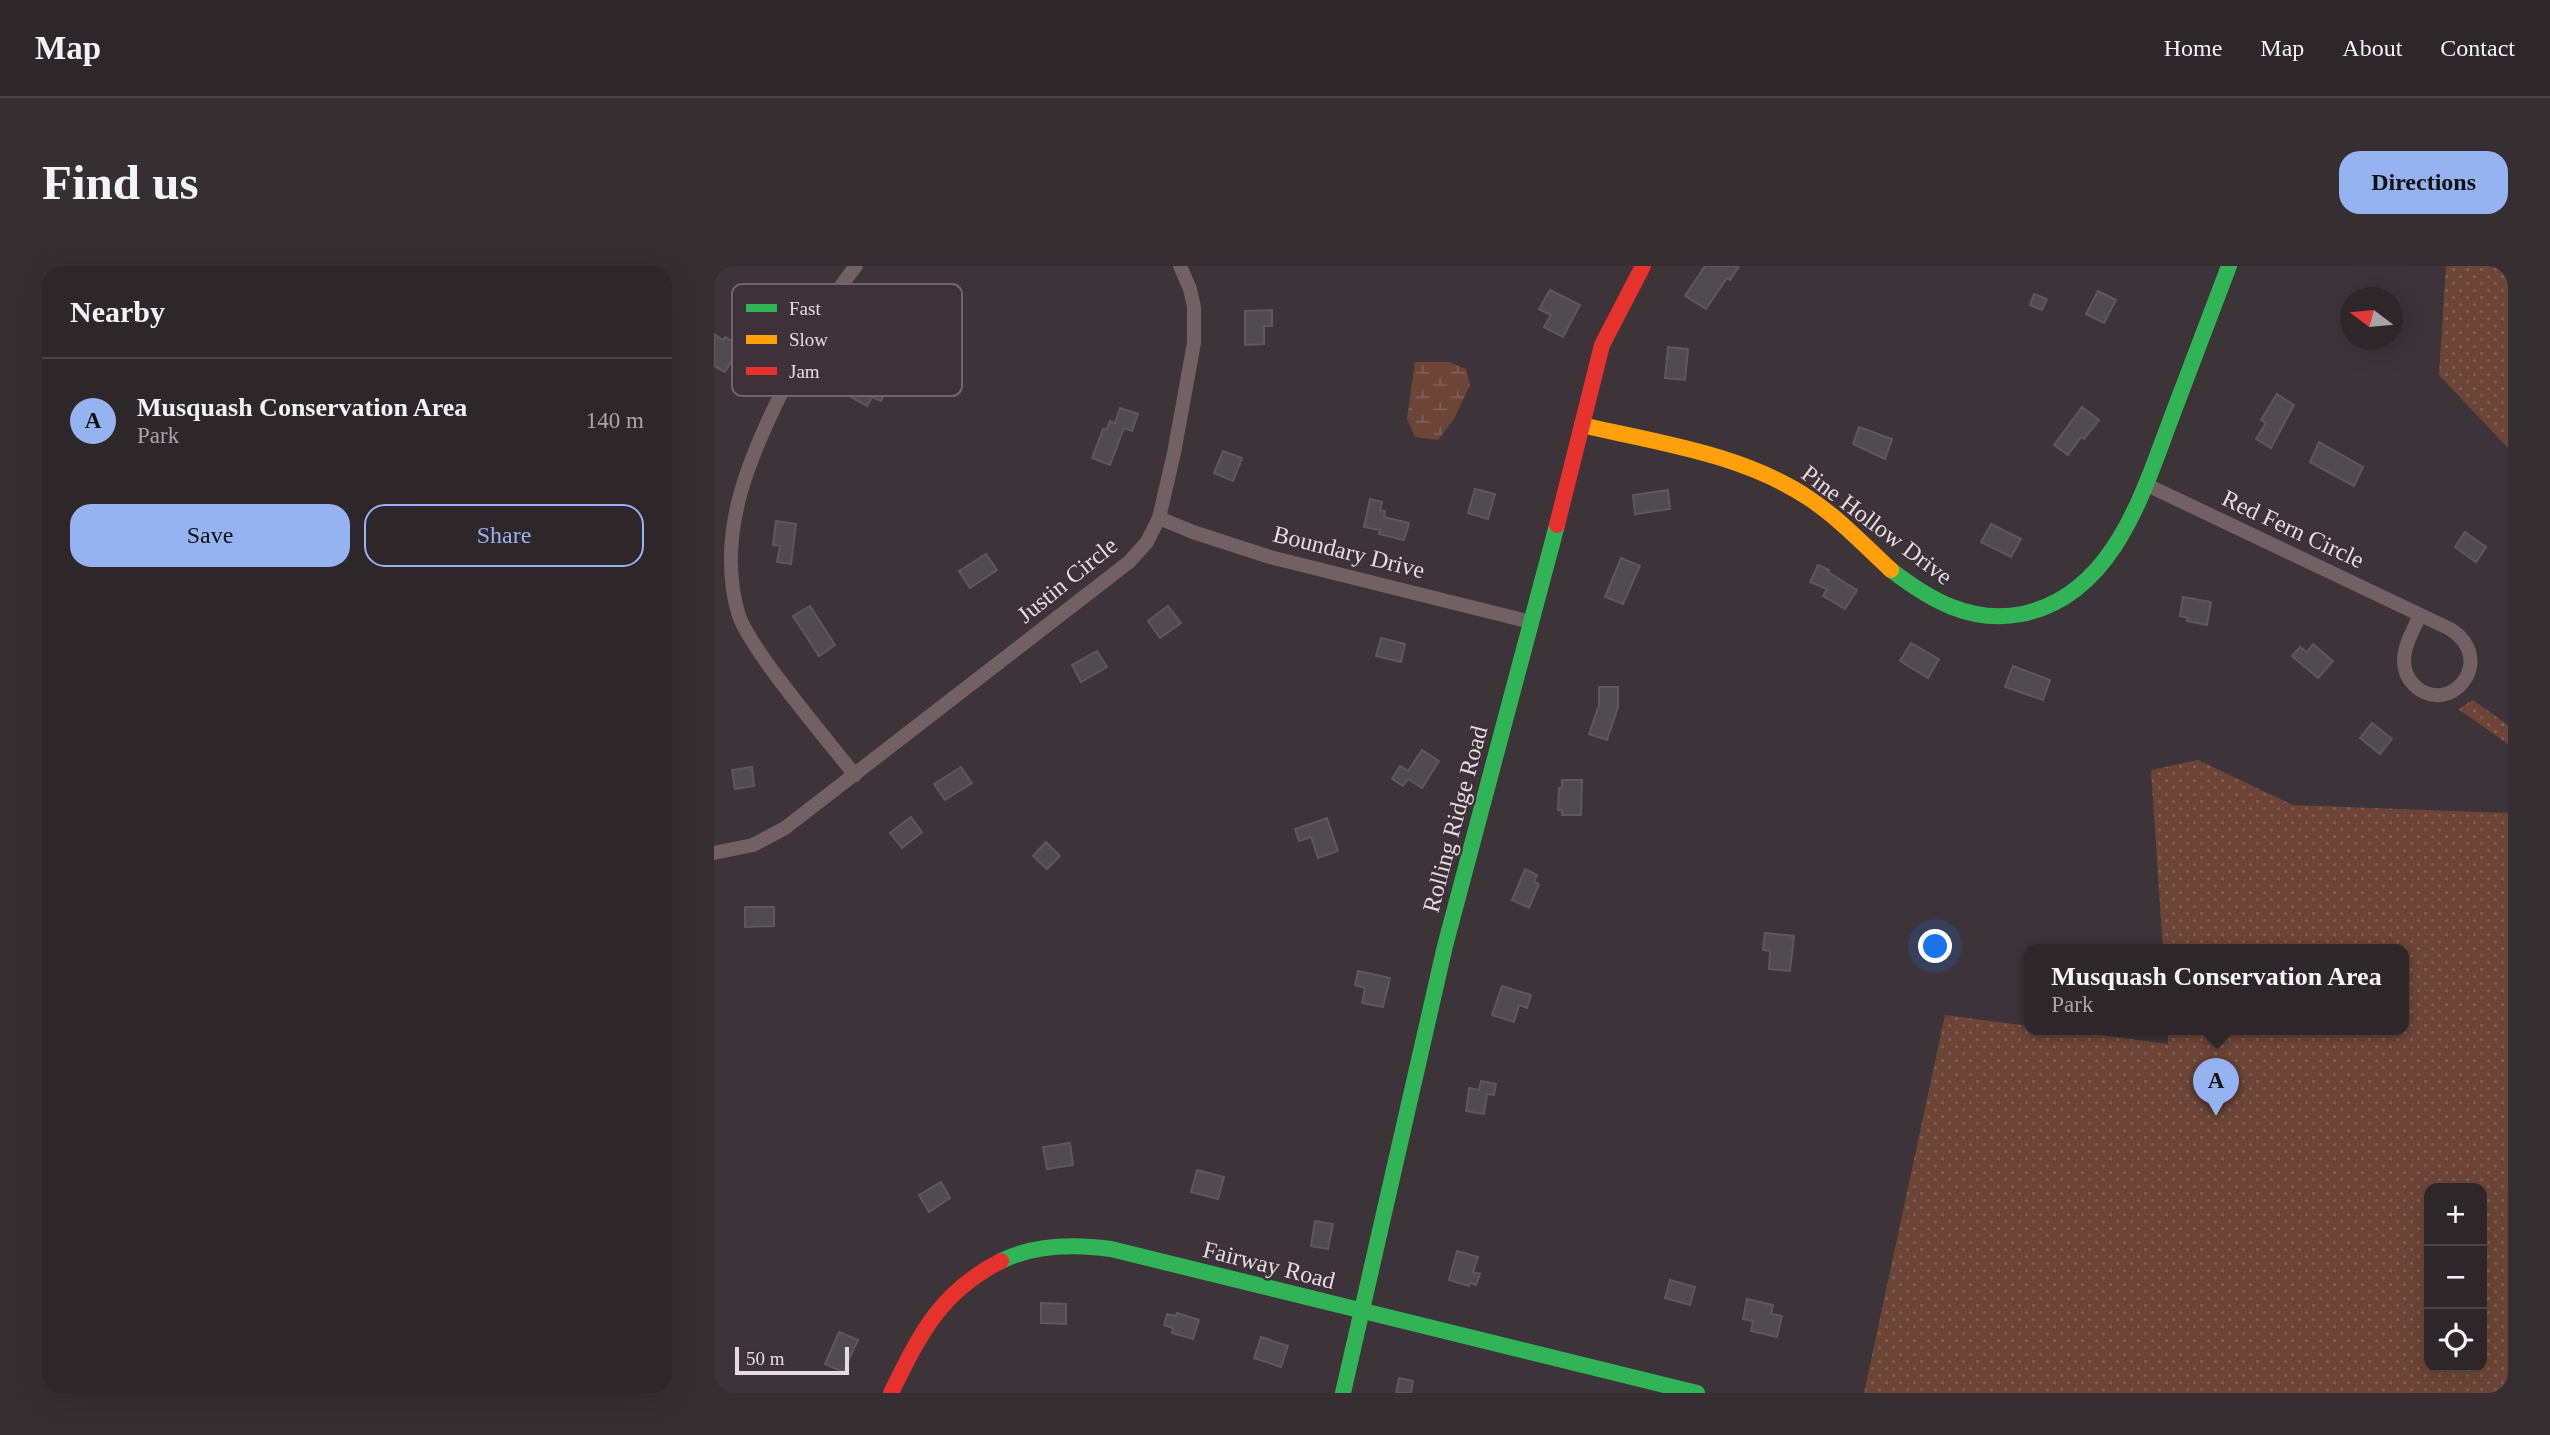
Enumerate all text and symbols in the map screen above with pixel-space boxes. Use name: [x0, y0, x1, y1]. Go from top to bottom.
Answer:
text: Map: [35, 30, 101, 66]
text: Home: [2164, 35, 2222, 61]
text: Map: [2260, 35, 2304, 61]
text: About: [2342, 35, 2402, 61]
text: Contact: [2440, 35, 2515, 61]
button: Directions: [2339, 151, 2508, 214]
text: Find us: [42, 155, 199, 210]
legend: [732, 284, 962, 396]
north arrow: [2340, 287, 2403, 350]
text: Nearby: [70, 295, 165, 328]
text: Fast: [789, 298, 821, 319]
text: Slow: [789, 329, 828, 350]
text: Jam: [789, 361, 820, 382]
text: Musquash Conservation Area: [137, 393, 467, 422]
text: A: [85, 408, 101, 433]
text: 140 m: [586, 408, 644, 433]
text: Park: [137, 423, 179, 448]
street label: Pine Hollow Drive: [1797, 460, 1957, 590]
street label: Red Fern Circle: [2218, 485, 2368, 573]
button: Save: [70, 504, 350, 567]
button: Share: [364, 504, 644, 567]
street label: Boundary Drive: [1271, 521, 1427, 583]
street label: Justin Circle: [1012, 532, 1122, 628]
street label: Rolling Ridge Road: [1418, 723, 1492, 915]
your location: [1918, 929, 1952, 963]
popup: [2024, 944, 2409, 1035]
text: Musquash Conservation Area: [2051, 962, 2382, 991]
text: Park: [2051, 992, 2093, 1017]
pin: A: [2193, 1058, 2239, 1116]
map controls: [2424, 1183, 2487, 1372]
button: +: [2424, 1183, 2487, 1246]
street label: Fairway Road: [1200, 1236, 1338, 1294]
button: −: [2424, 1246, 2487, 1309]
button: locate: [2424, 1309, 2487, 1372]
scale bar: [735, 1344, 849, 1376]
text: 50 m: [746, 1348, 785, 1369]

